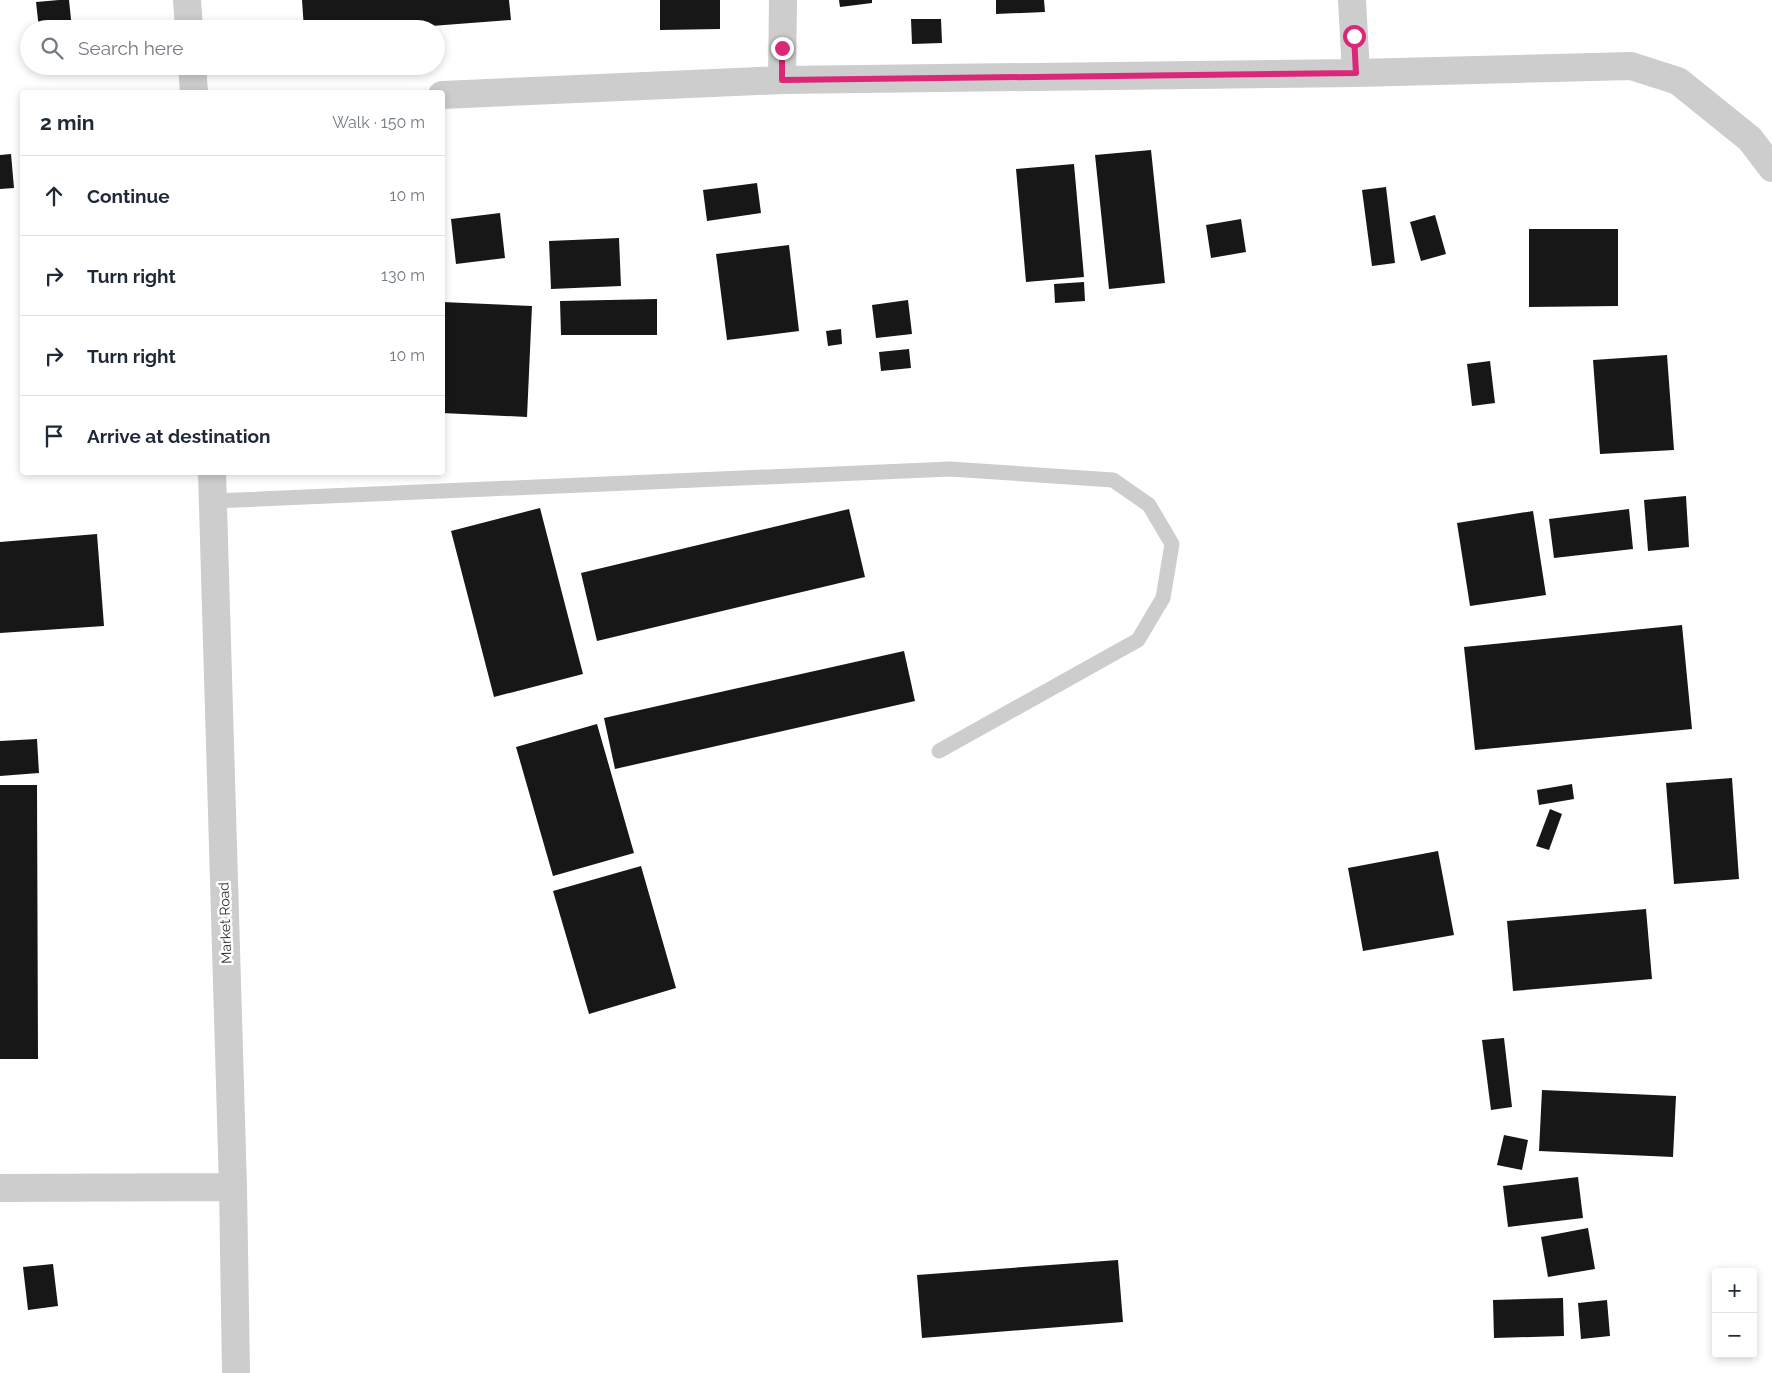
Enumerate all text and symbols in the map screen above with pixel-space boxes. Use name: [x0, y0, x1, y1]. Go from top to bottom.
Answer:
search box: [20, 20, 445, 75]
route start: [1343, 25, 1366, 48]
icon: search: [38, 34, 66, 62]
text: Search here: [78, 37, 184, 59]
route end: [771, 37, 794, 60]
text: 2 min: [40, 110, 94, 135]
text: Walk · 150 m: [332, 113, 425, 132]
icon: ahead: [40, 182, 68, 210]
text: Continue: [87, 185, 170, 207]
text: 10 m: [390, 186, 425, 205]
icon: right: [40, 262, 68, 290]
text: Turn right: [87, 265, 176, 287]
text: 130 m: [381, 266, 425, 285]
icon: right: [40, 342, 68, 370]
text: Turn right: [87, 345, 176, 367]
text: 10 m: [390, 346, 425, 365]
icon: arrive: [40, 422, 68, 450]
text: Arrive at destination: [87, 425, 271, 447]
street label: Market Road: [216, 882, 234, 964]
map controls: [1712, 1268, 1757, 1358]
button: +: [1712, 1268, 1757, 1313]
button: −: [1712, 1313, 1757, 1358]

